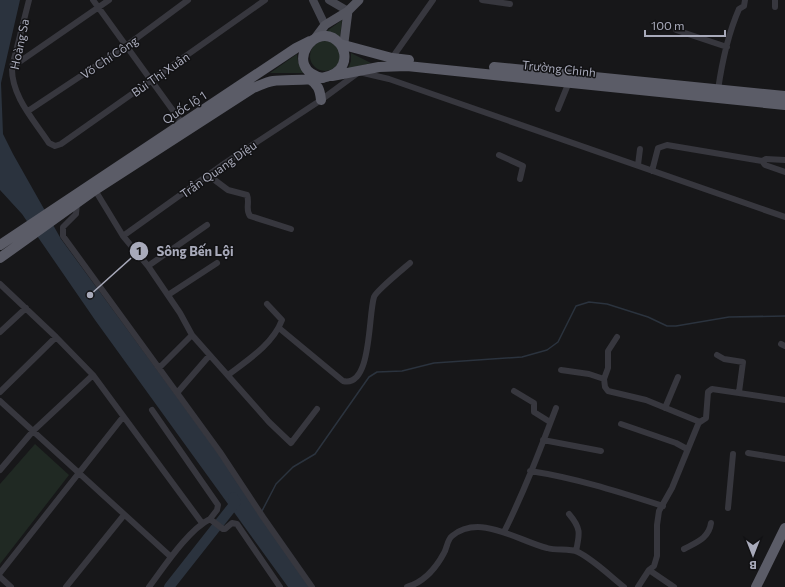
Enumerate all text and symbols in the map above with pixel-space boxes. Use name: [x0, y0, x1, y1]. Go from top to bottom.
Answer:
scale bar: [645, 12, 725, 38]
street label: Hoàng Sa: [7, 17, 31, 71]
text: 100 m: [651, 18, 685, 32]
street label: Võ Chí Công: [78, 32, 141, 81]
street label: Bùi Thị Xuân: [128, 49, 192, 99]
street label: Trường Chinh: [521, 57, 597, 79]
street label: Quốc lộ 1: [159, 88, 209, 126]
street label: Trần Quang Diệu: [177, 137, 259, 201]
callout: Sông Bến Lội: [129, 239, 242, 264]
text: 1: [136, 243, 142, 257]
text: Sông Bến Lội: [156, 243, 234, 259]
north arrow: [733, 535, 773, 575]
text: B: [749, 559, 757, 572]

